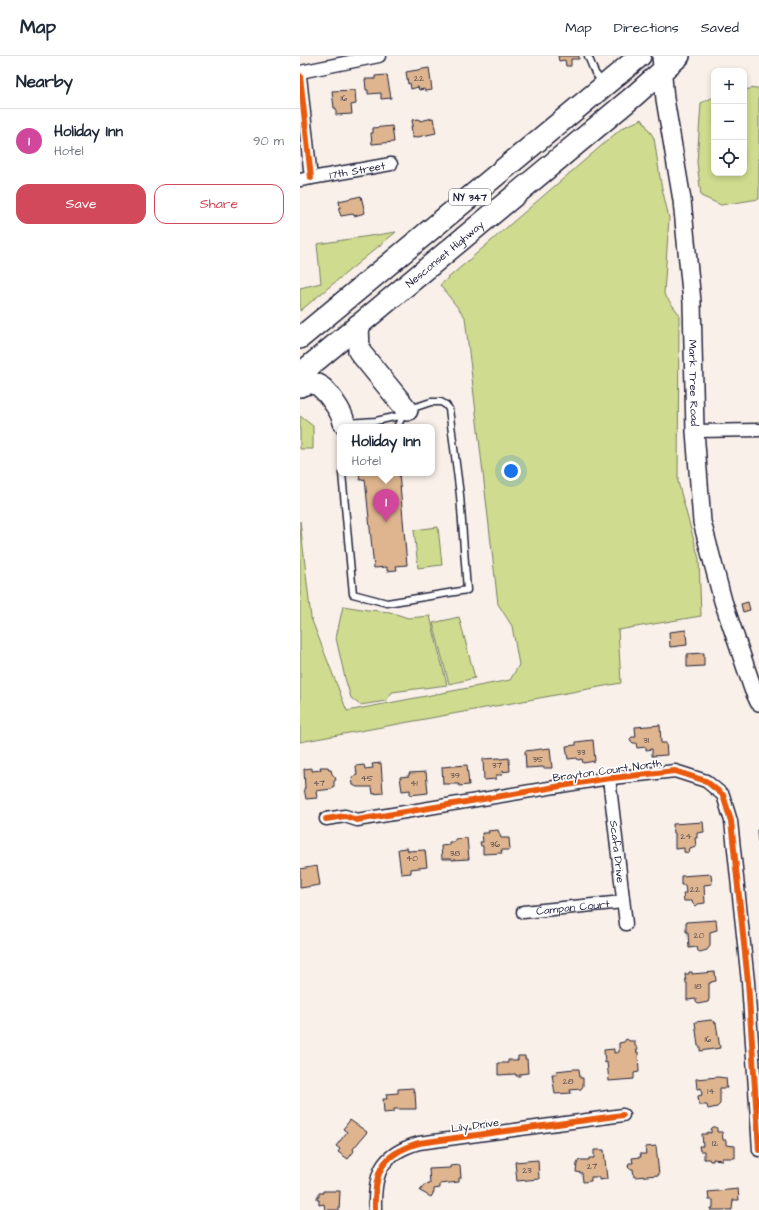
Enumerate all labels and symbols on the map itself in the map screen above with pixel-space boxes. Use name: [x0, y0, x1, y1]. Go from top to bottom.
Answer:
house number: 22: [414, 72, 425, 85]
house number: 16: [341, 92, 348, 105]
street label: 17th Street: [328, 158, 387, 183]
road number: NY 347: [449, 189, 491, 205]
street label: Nesconset Highway: [403, 217, 488, 291]
street label: Mark Tree Road: [685, 339, 702, 427]
your location: [501, 461, 521, 481]
pin: 1: [373, 489, 399, 522]
house number: 31: [643, 734, 649, 747]
house number: 33: [576, 746, 586, 759]
house number: 35: [533, 753, 544, 766]
street label: Brayton Court North: [552, 755, 663, 787]
house number: 37: [492, 759, 503, 772]
house number: 39: [450, 769, 460, 782]
house number: 45: [361, 772, 374, 785]
house number: 47: [313, 777, 325, 790]
house number: 41: [410, 777, 418, 790]
street label: Scafa Drive: [606, 820, 628, 884]
house number: 24: [680, 830, 692, 843]
house number: 36: [490, 838, 500, 851]
house number: 38: [450, 847, 460, 860]
house number: 40: [406, 852, 418, 865]
house number: 22: [690, 883, 701, 896]
street label: Campan Court: [535, 896, 611, 919]
house number: 20: [694, 929, 705, 942]
house number: 18: [695, 980, 702, 993]
house number: 16: [705, 1033, 712, 1046]
house number: 28: [563, 1075, 574, 1088]
house number: 14: [707, 1085, 715, 1098]
street label: Lily Drive: [450, 1115, 500, 1137]
house number: 12: [712, 1137, 719, 1150]
house number: 27: [587, 1160, 598, 1173]
house number: 23: [522, 1164, 532, 1177]

